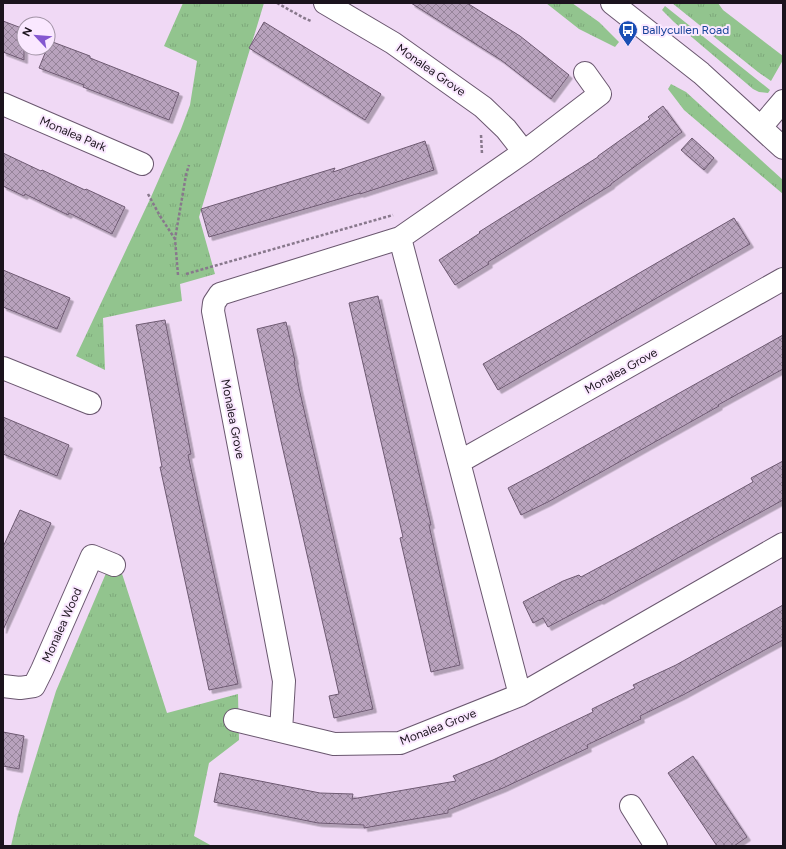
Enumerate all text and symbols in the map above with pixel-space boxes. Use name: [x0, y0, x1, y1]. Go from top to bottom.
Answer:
north arrow: [16, 16, 56, 56]
bus stop icon: Ballycullen Road: [617, 19, 639, 47]
place label: Ballycullen Road: [642, 23, 729, 37]
text: N: [20, 25, 35, 39]
street label: Monalea Grove: [394, 41, 468, 99]
street label: Monalea Park: [38, 114, 109, 154]
street label: Monalea Grove: [582, 345, 660, 397]
street label: Monalea Grove: [218, 378, 248, 460]
street label: Monalea Wood: [39, 586, 85, 664]
street label: Monalea Grove: [398, 706, 479, 748]

